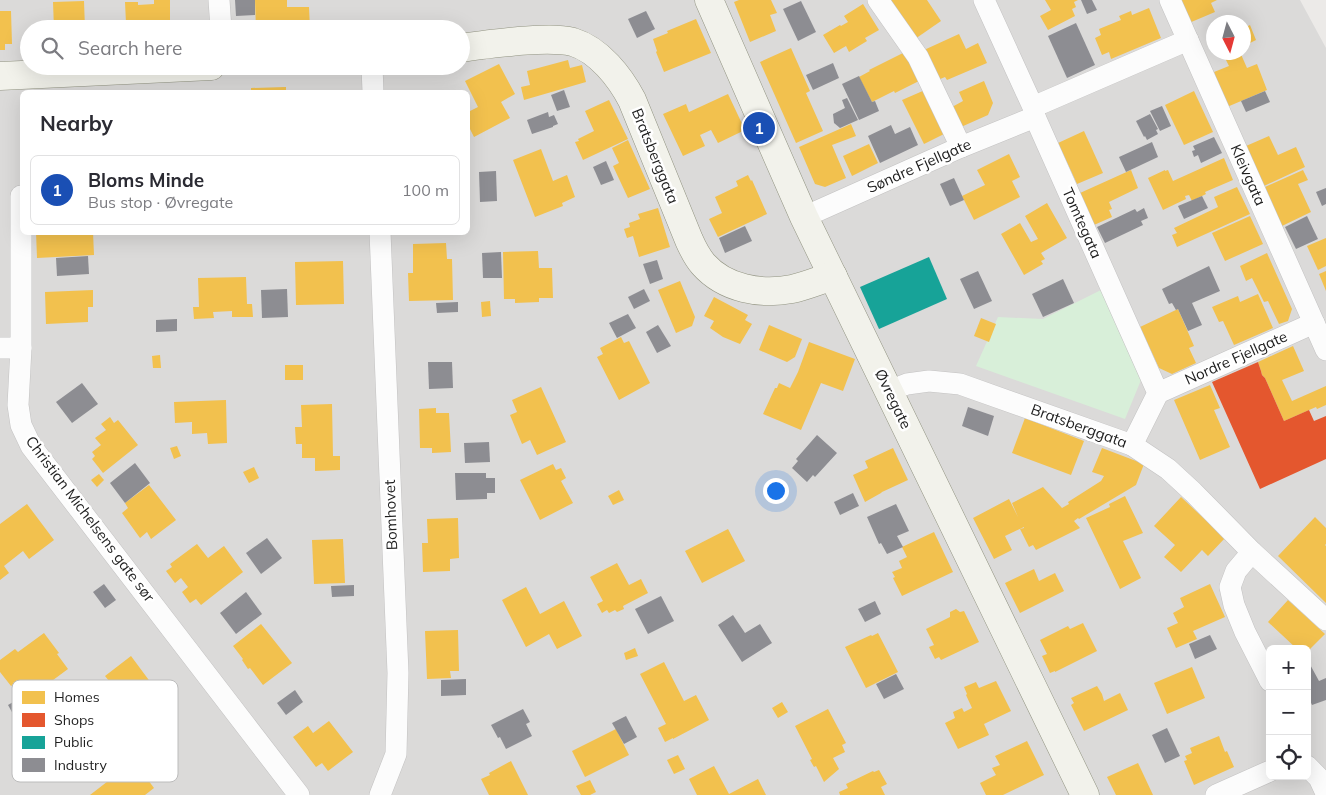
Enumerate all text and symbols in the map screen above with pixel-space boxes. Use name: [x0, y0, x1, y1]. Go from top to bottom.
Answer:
north arrow: [1206, 15, 1251, 60]
search box: [20, 20, 470, 75]
icon: search: [38, 34, 66, 62]
text: Search here: [78, 36, 182, 60]
street label: Bratsberggata: [628, 105, 683, 206]
pin: 1: [743, 109, 775, 147]
text: Nearby: [40, 110, 113, 136]
street label: Søndre Fjellgate: [864, 134, 974, 197]
street label: Kleivgata: [1227, 141, 1270, 208]
text: Bloms Minde: [88, 168, 204, 192]
text: 1: [52, 180, 62, 200]
text: 100 m: [402, 180, 449, 200]
street label: Tomtegata: [1058, 185, 1106, 261]
text: Bus stop · Øvregate: [88, 192, 233, 212]
street label: Nordre Fjellgate: [1182, 326, 1290, 389]
street label: Øvregate: [871, 366, 916, 432]
street label: Bratsberggata: [1028, 399, 1130, 452]
street label: Christian Michelsens gate sør: [22, 432, 159, 606]
your location: [763, 478, 789, 504]
street label: Bomhovet: [380, 479, 401, 551]
map controls: [1266, 645, 1311, 780]
button: +: [1266, 645, 1311, 690]
legend: [12, 680, 178, 782]
text: Homes: [54, 688, 100, 706]
button: −: [1266, 690, 1311, 735]
text: Shops: [54, 711, 94, 729]
text: Public: [54, 733, 93, 751]
button: locate: [1266, 735, 1311, 780]
text: Industry: [54, 756, 108, 774]

